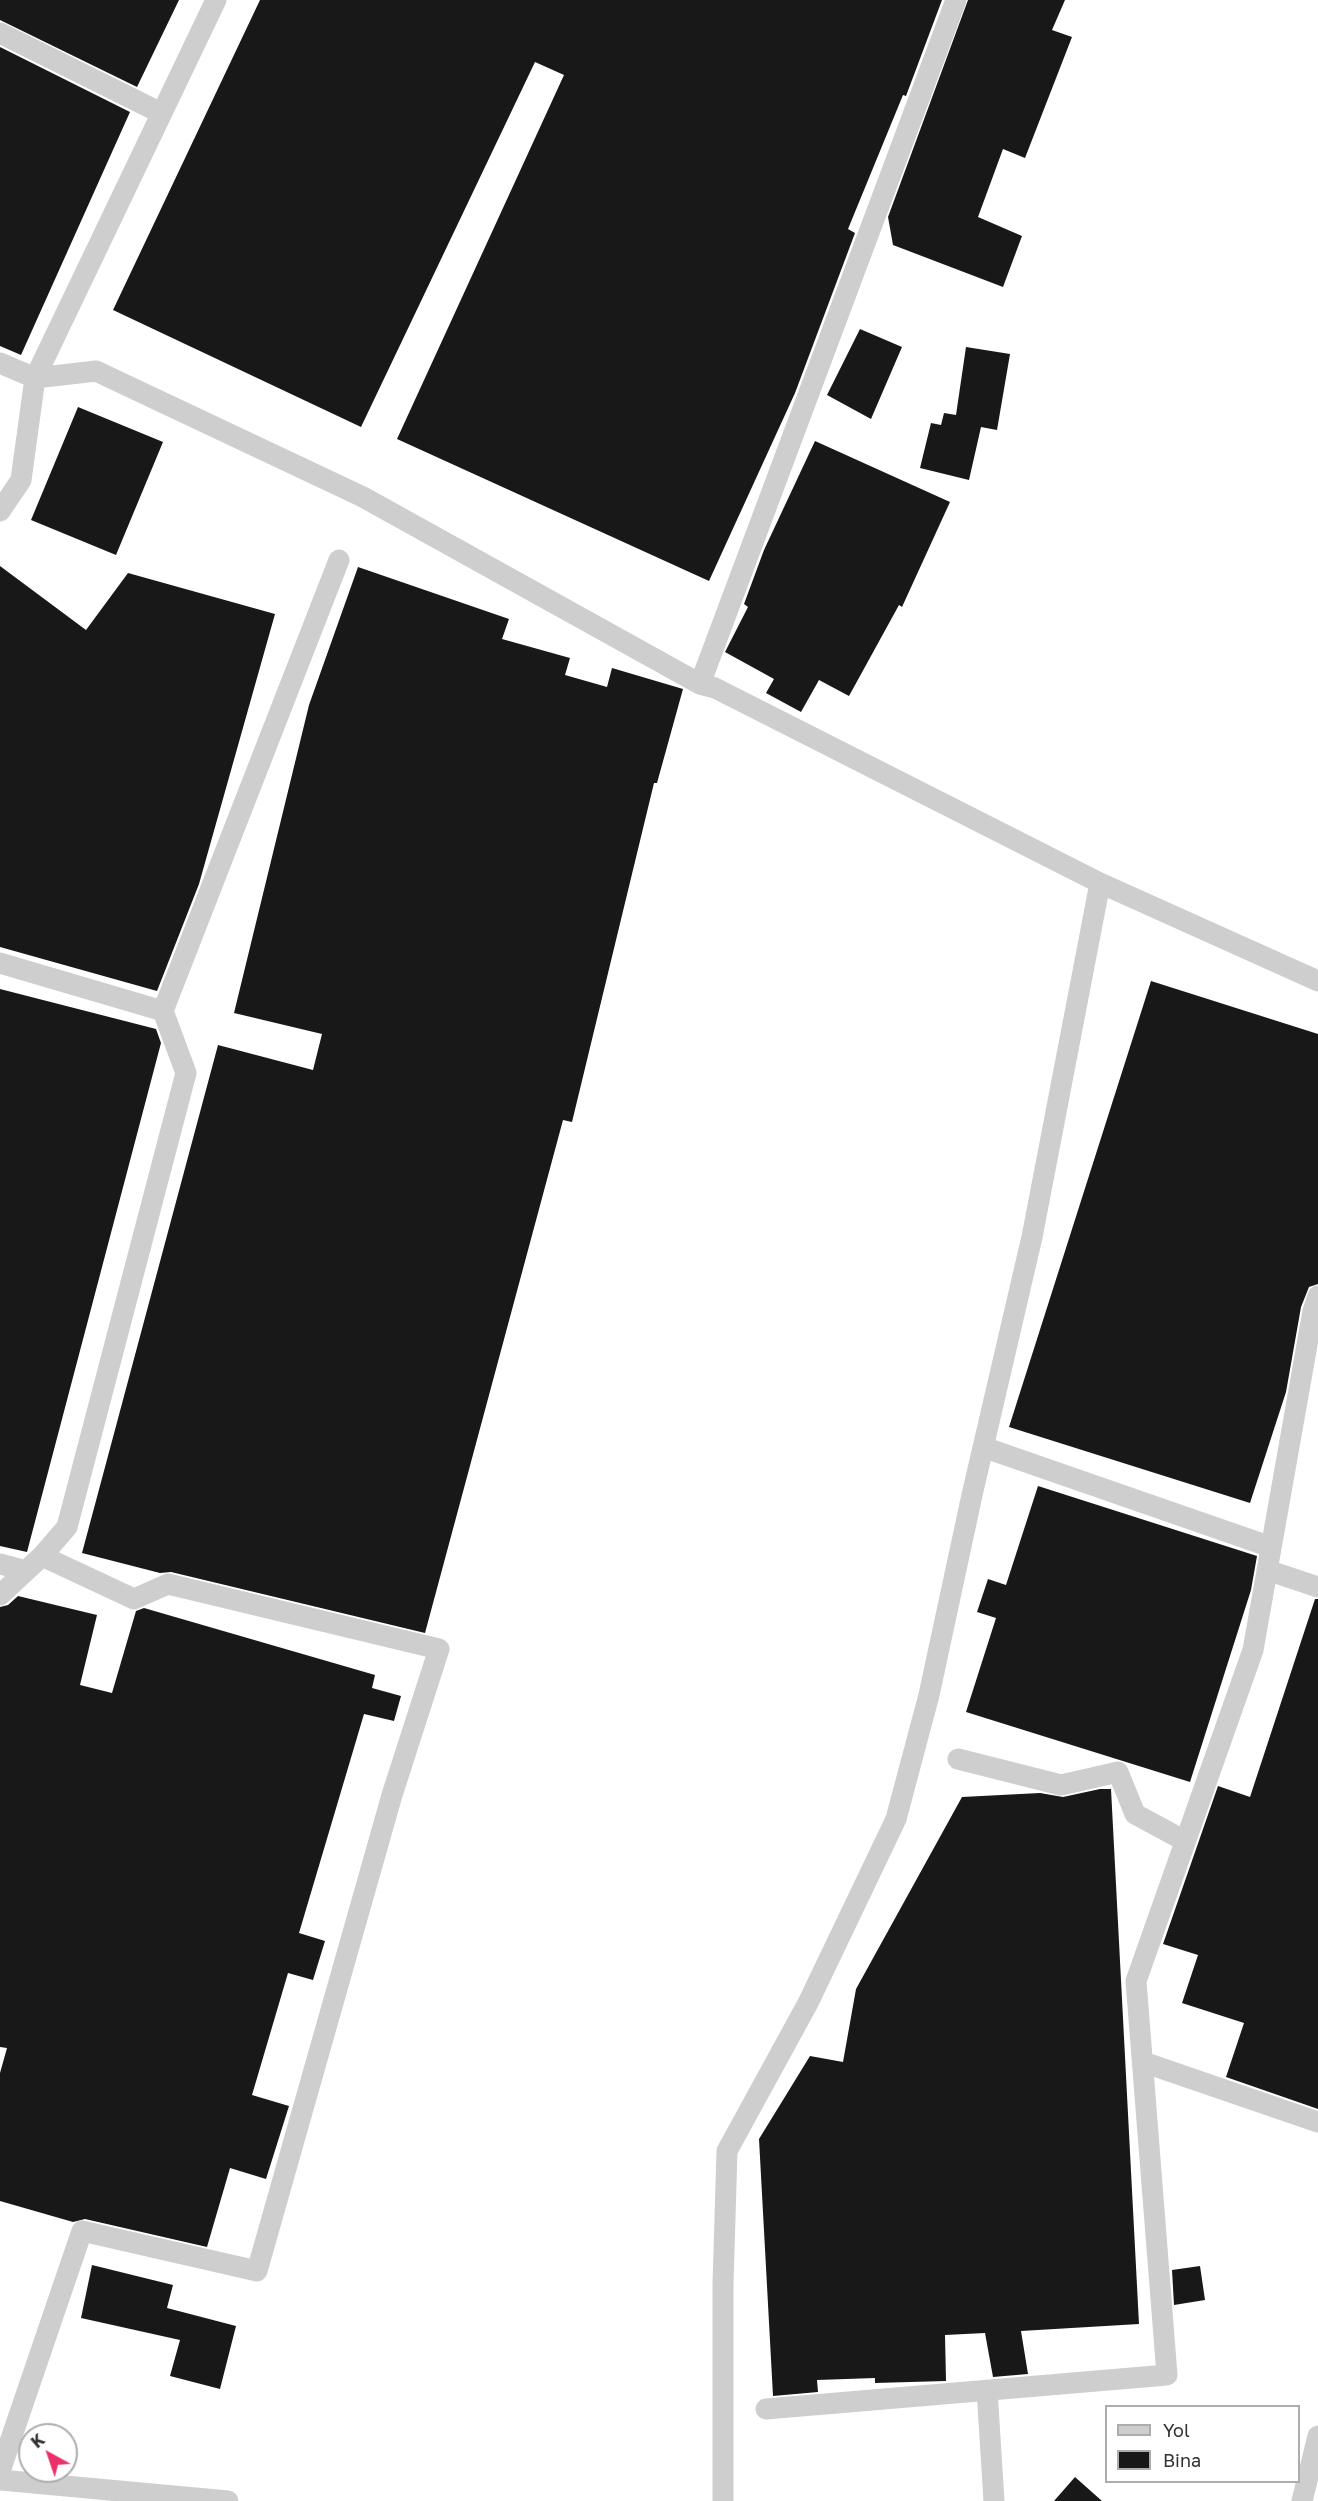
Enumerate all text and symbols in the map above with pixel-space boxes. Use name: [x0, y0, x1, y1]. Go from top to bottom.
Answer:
legend: [1105, 2405, 1300, 2483]
text: Yol: [1163, 2419, 1190, 2441]
north arrow: [18, 2423, 78, 2483]
text: K: [27, 2429, 49, 2452]
text: Bina: [1163, 2449, 1201, 2471]

